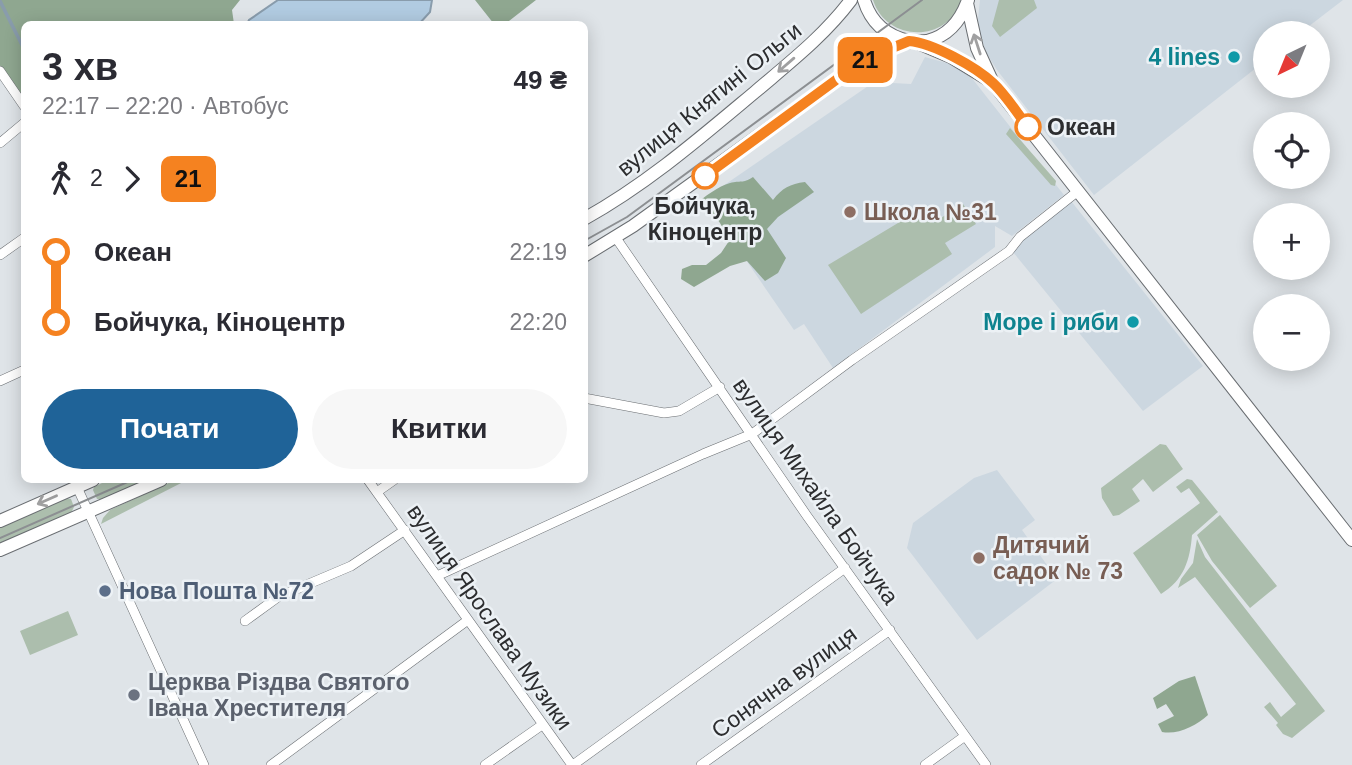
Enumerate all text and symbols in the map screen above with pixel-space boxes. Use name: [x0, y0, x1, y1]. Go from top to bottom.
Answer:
street label: вулиця Княгині Ольги: [612, 17, 806, 181]
north arrow: [1253, 21, 1330, 98]
map controls: [1253, 21, 1330, 371]
one-way arrow: [970, 34, 982, 56]
line badge: 21: [834, 37, 896, 83]
place label: 4 lines: [1148, 44, 1220, 70]
text: 3 хв: [42, 46, 118, 88]
text: 21: [852, 46, 878, 73]
marker: 4 lines: [1226, 49, 1242, 65]
one-way arrow: [777, 57, 795, 73]
text: 49 ₴: [514, 65, 567, 95]
text: 22:17 – 22:20 · Автобус: [42, 93, 289, 119]
button: locate: [1253, 112, 1330, 189]
marker: Океан: [1015, 114, 1041, 140]
place label: Океан: [1047, 114, 1116, 140]
icon: walk: [42, 160, 80, 198]
icon: forward: [113, 160, 151, 198]
marker: Бойчука, Кіноцентр: [692, 163, 718, 189]
text: 2: [90, 165, 103, 191]
text: 21: [175, 165, 202, 192]
place label: Бойчука, Кіноцентр: [648, 193, 762, 245]
place label: Школа №31: [864, 199, 997, 225]
button: +: [1253, 203, 1330, 280]
marker: Школа №31: [842, 204, 858, 220]
text: Океан: [94, 237, 172, 267]
text: 22:19: [509, 239, 567, 265]
button: −: [1253, 294, 1330, 371]
text: Бойчука, Кіноцентр: [94, 307, 345, 337]
text: 22:20: [509, 309, 567, 335]
place label: Море і риби: [983, 309, 1119, 335]
marker: Море і риби: [1125, 314, 1141, 330]
street label: вулиця Михайла Бойчука: [728, 373, 904, 609]
button: Почати: [42, 389, 298, 469]
button: Квитки: [312, 389, 567, 469]
one-way arrow: [37, 494, 58, 507]
street label: вулиця Ярослава Музики: [402, 499, 578, 735]
place label: Дитячий садок № 73: [993, 532, 1123, 584]
marker: Дитячий садок № 73: [971, 550, 987, 566]
place label: Нова Пошта №72: [119, 578, 314, 604]
marker: Нова Пошта №72: [97, 583, 113, 599]
street label: Сонячна вулиця: [706, 621, 862, 743]
place label: Церква Різдва Святого Івана Хрестителя: [148, 669, 409, 721]
marker: Церква Різдва Святого Івана Хрестителя: [126, 687, 142, 703]

